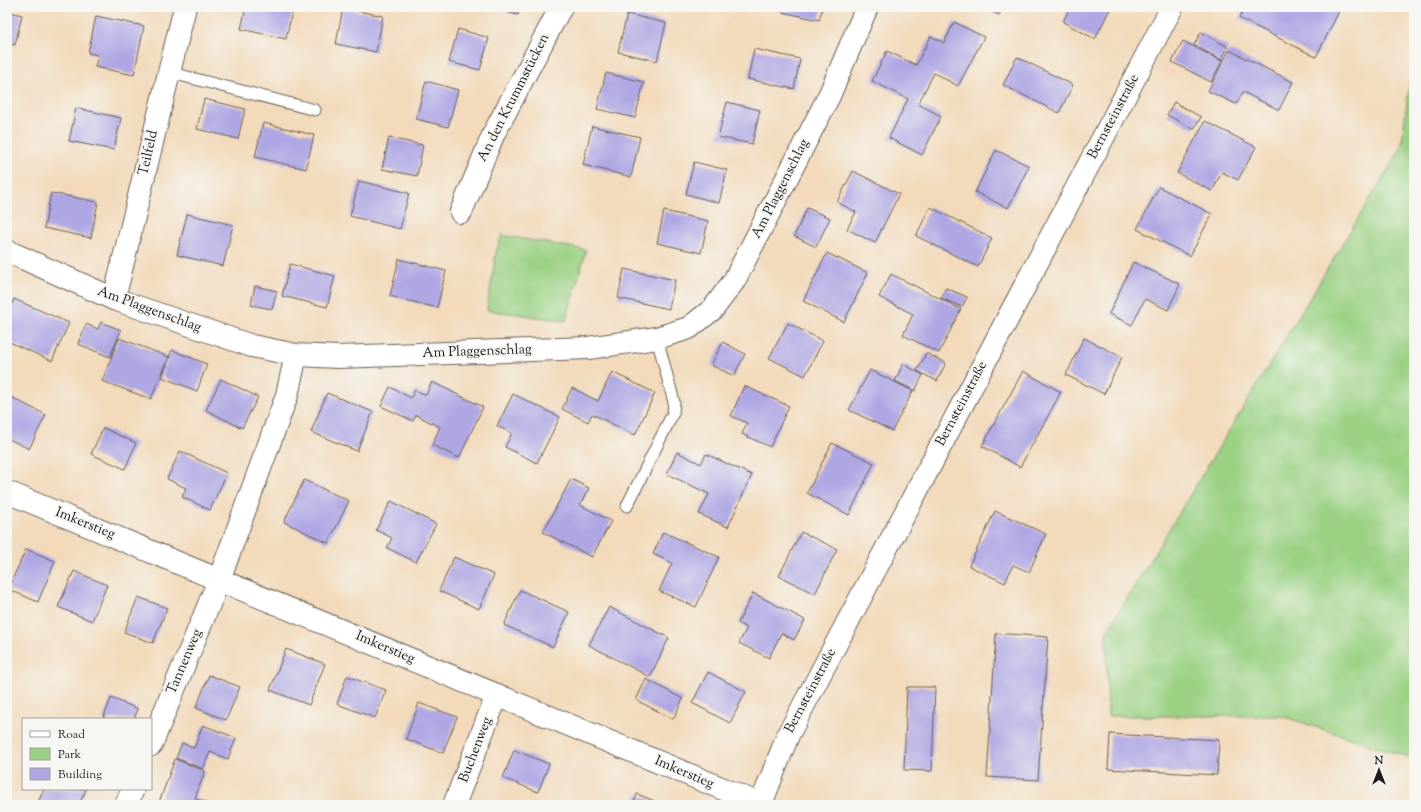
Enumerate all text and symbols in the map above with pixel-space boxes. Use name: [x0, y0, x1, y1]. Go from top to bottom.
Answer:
street label: An den Krummstücken: [473, 31, 555, 165]
street label: Bernsteinstraße: [1083, 71, 1145, 163]
street label: Teilfeld: [134, 128, 164, 178]
street label: Am Plaggenschlag: [747, 136, 815, 242]
street label: Am Plaggenschlag: [94, 282, 204, 338]
street label: Am Plaggenschlag: [422, 340, 532, 364]
street label: Bernsteinstraße: [931, 358, 993, 450]
street label: Imkerstieg: [52, 503, 118, 545]
street label: Tannenweg: [162, 626, 208, 698]
street label: Imkerstieg: [352, 627, 418, 670]
street label: Bernsteinstraße: [780, 645, 842, 737]
street label: Buchenweg: [454, 714, 498, 786]
legend: [22, 718, 152, 790]
text: Road: [58, 726, 85, 744]
text: Park: [58, 746, 81, 764]
north arrow: [1359, 750, 1399, 790]
street label: Imkerstieg: [651, 752, 717, 795]
text: N: [1374, 753, 1384, 769]
text: Building: [58, 766, 102, 784]

